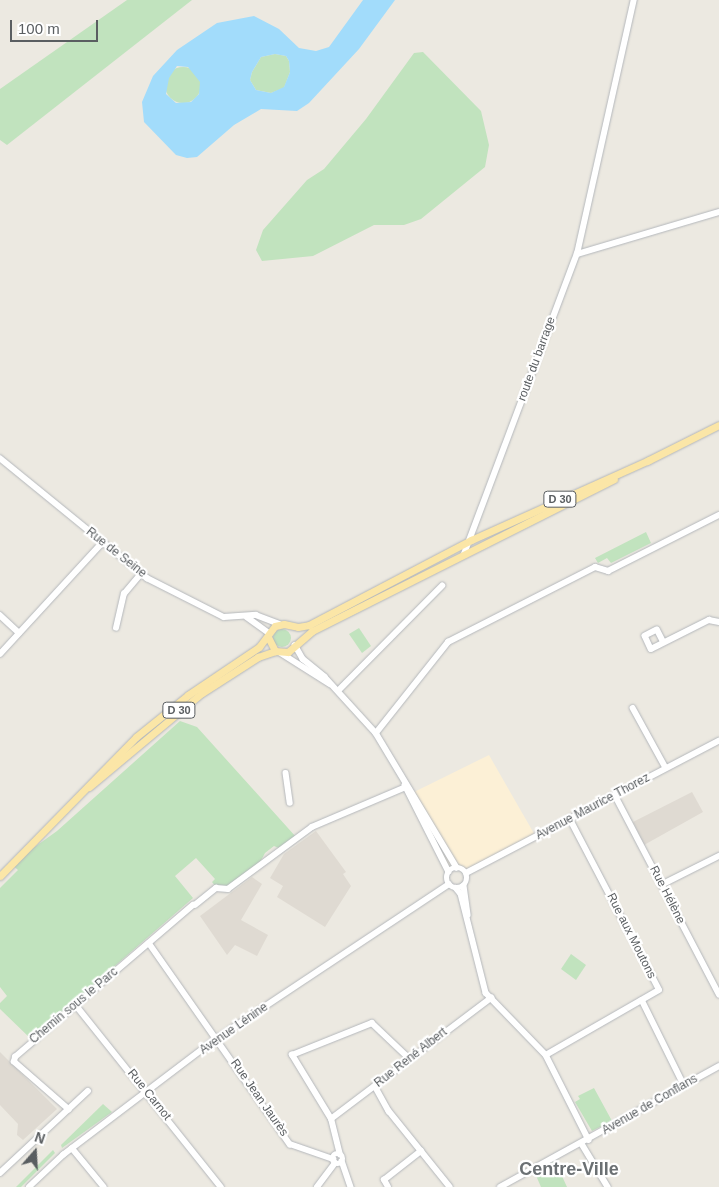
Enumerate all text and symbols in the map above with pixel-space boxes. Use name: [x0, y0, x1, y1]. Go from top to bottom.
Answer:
scale bar: [12, 10, 100, 42]
text: 100 m: [18, 20, 60, 37]
street label: route du barrage: [515, 315, 559, 403]
road number: D 30: [542, 490, 578, 508]
street label: Rue de Seine: [83, 525, 149, 581]
road number: D 30: [162, 702, 196, 718]
street label: Avenue Maurice Thorez: [533, 771, 653, 843]
street label: Rue Hélène: [646, 863, 688, 927]
street label: Rue aux Moutons: [603, 891, 659, 981]
street label: Chemin sous le Parc: [27, 965, 121, 1047]
street label: Avenue Lénine: [197, 1000, 271, 1058]
street label: Rue René Albert: [372, 1025, 450, 1091]
street label: Rue Jean Jaurès: [227, 1057, 291, 1139]
street label: Rue Carnot: [124, 1067, 174, 1123]
street label: Avenue de Conflans: [600, 1072, 700, 1138]
north arrow: [10, 1127, 60, 1177]
text: N: [32, 1129, 47, 1147]
district label: Centre-Ville: [519, 1158, 619, 1180]

